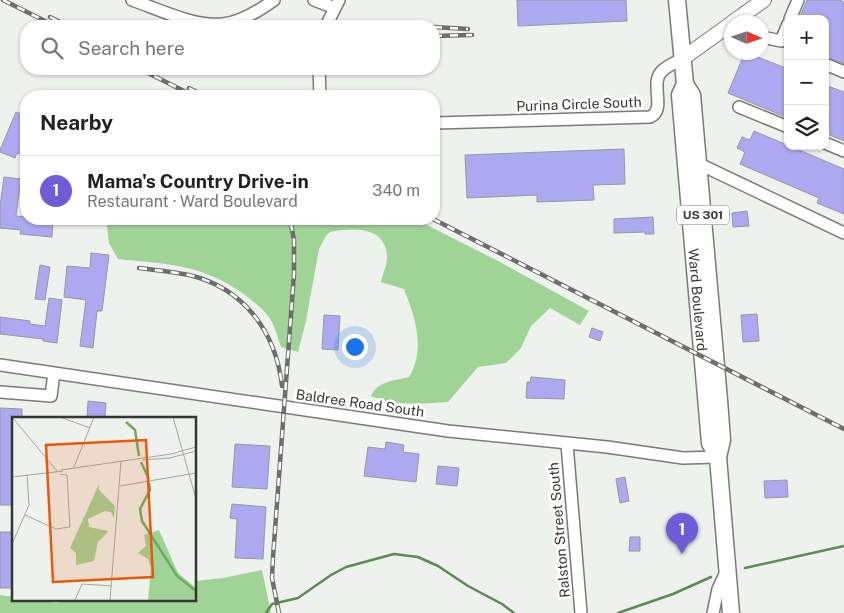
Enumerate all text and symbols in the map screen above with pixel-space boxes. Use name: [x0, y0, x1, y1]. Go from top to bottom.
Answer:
north arrow: [724, 15, 769, 60]
map controls: [784, 15, 829, 150]
button: +: [784, 15, 829, 60]
search box: [20, 20, 440, 75]
icon: search: [38, 34, 66, 62]
text: Search here: [78, 37, 185, 59]
button: −: [784, 60, 829, 105]
street label: Purina Circle South: [516, 94, 642, 114]
button: layers: [784, 105, 829, 150]
text: Nearby: [40, 110, 113, 135]
text: Mama's Country Drive-in: [87, 170, 309, 192]
text: 1: [53, 181, 59, 200]
text: 340 m: [372, 181, 420, 200]
text: Restaurant · Ward Boulevard: [87, 192, 298, 211]
road number: US 301: [677, 206, 729, 224]
street label: Ward Boulevard: [685, 248, 710, 352]
your location: [342, 334, 368, 360]
street label: Baldree Road South: [295, 386, 425, 420]
inset map: [12, 417, 196, 600]
street label: Ralston Street South: [545, 462, 573, 598]
pin: 1: [666, 513, 698, 554]

